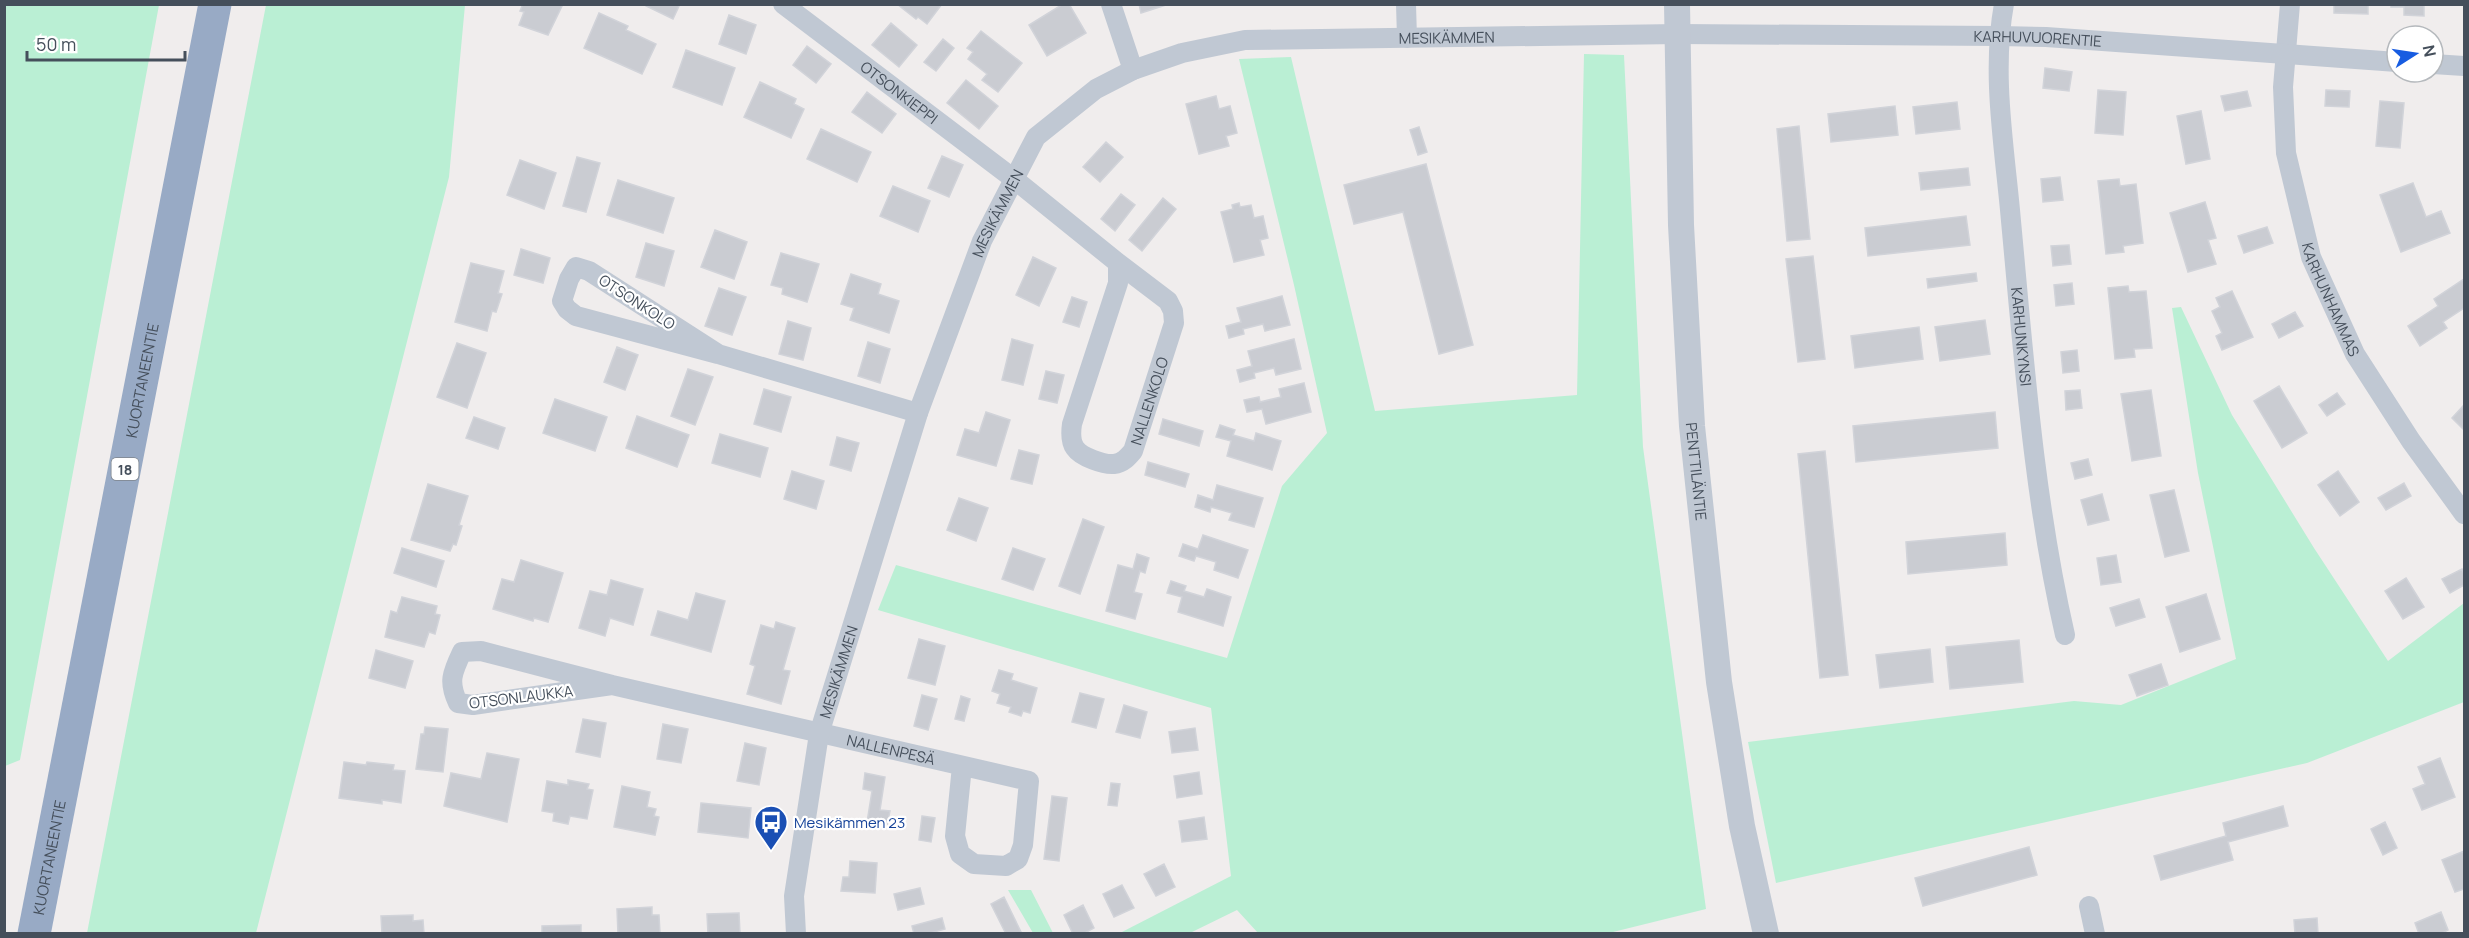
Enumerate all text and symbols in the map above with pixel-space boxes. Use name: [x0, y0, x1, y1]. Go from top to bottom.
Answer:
scale bar: [27, 24, 184, 62]
north arrow: [2385, 24, 2445, 84]
street label: KARHUVUORENTIE: [1973, 25, 2103, 51]
street label: MESIKÄMMEN: [1399, 26, 1495, 48]
text: 50 m: [36, 32, 76, 56]
text: N: [2418, 43, 2442, 59]
street label: OTSONKIEPPI: [856, 56, 943, 128]
street label: MESIKÄMMEN: [966, 166, 1028, 260]
street label: KARHUNHAMMAS: [2297, 240, 2365, 360]
street label: OTSONKOLO: [595, 269, 679, 335]
street label: KARHUNKYNSI: [2007, 286, 2037, 387]
street label: KUORTANEENTIE: [120, 321, 163, 440]
street label: NALLENKOLO: [1125, 354, 1173, 448]
street label: PENTTILÄNTIE: [1681, 421, 1712, 522]
road number: 18: [112, 458, 138, 480]
street label: MESIKÄMMEN: [814, 623, 862, 721]
street label: OTSONLAUKKA: [468, 680, 575, 714]
street label: NALLENPESÄ: [845, 729, 938, 770]
street label: KUORTANEENTIE: [27, 798, 70, 917]
bus stop icon: Mesikämmen 23: [753, 804, 789, 851]
place label: Mesikämmen 23: [794, 812, 905, 833]

